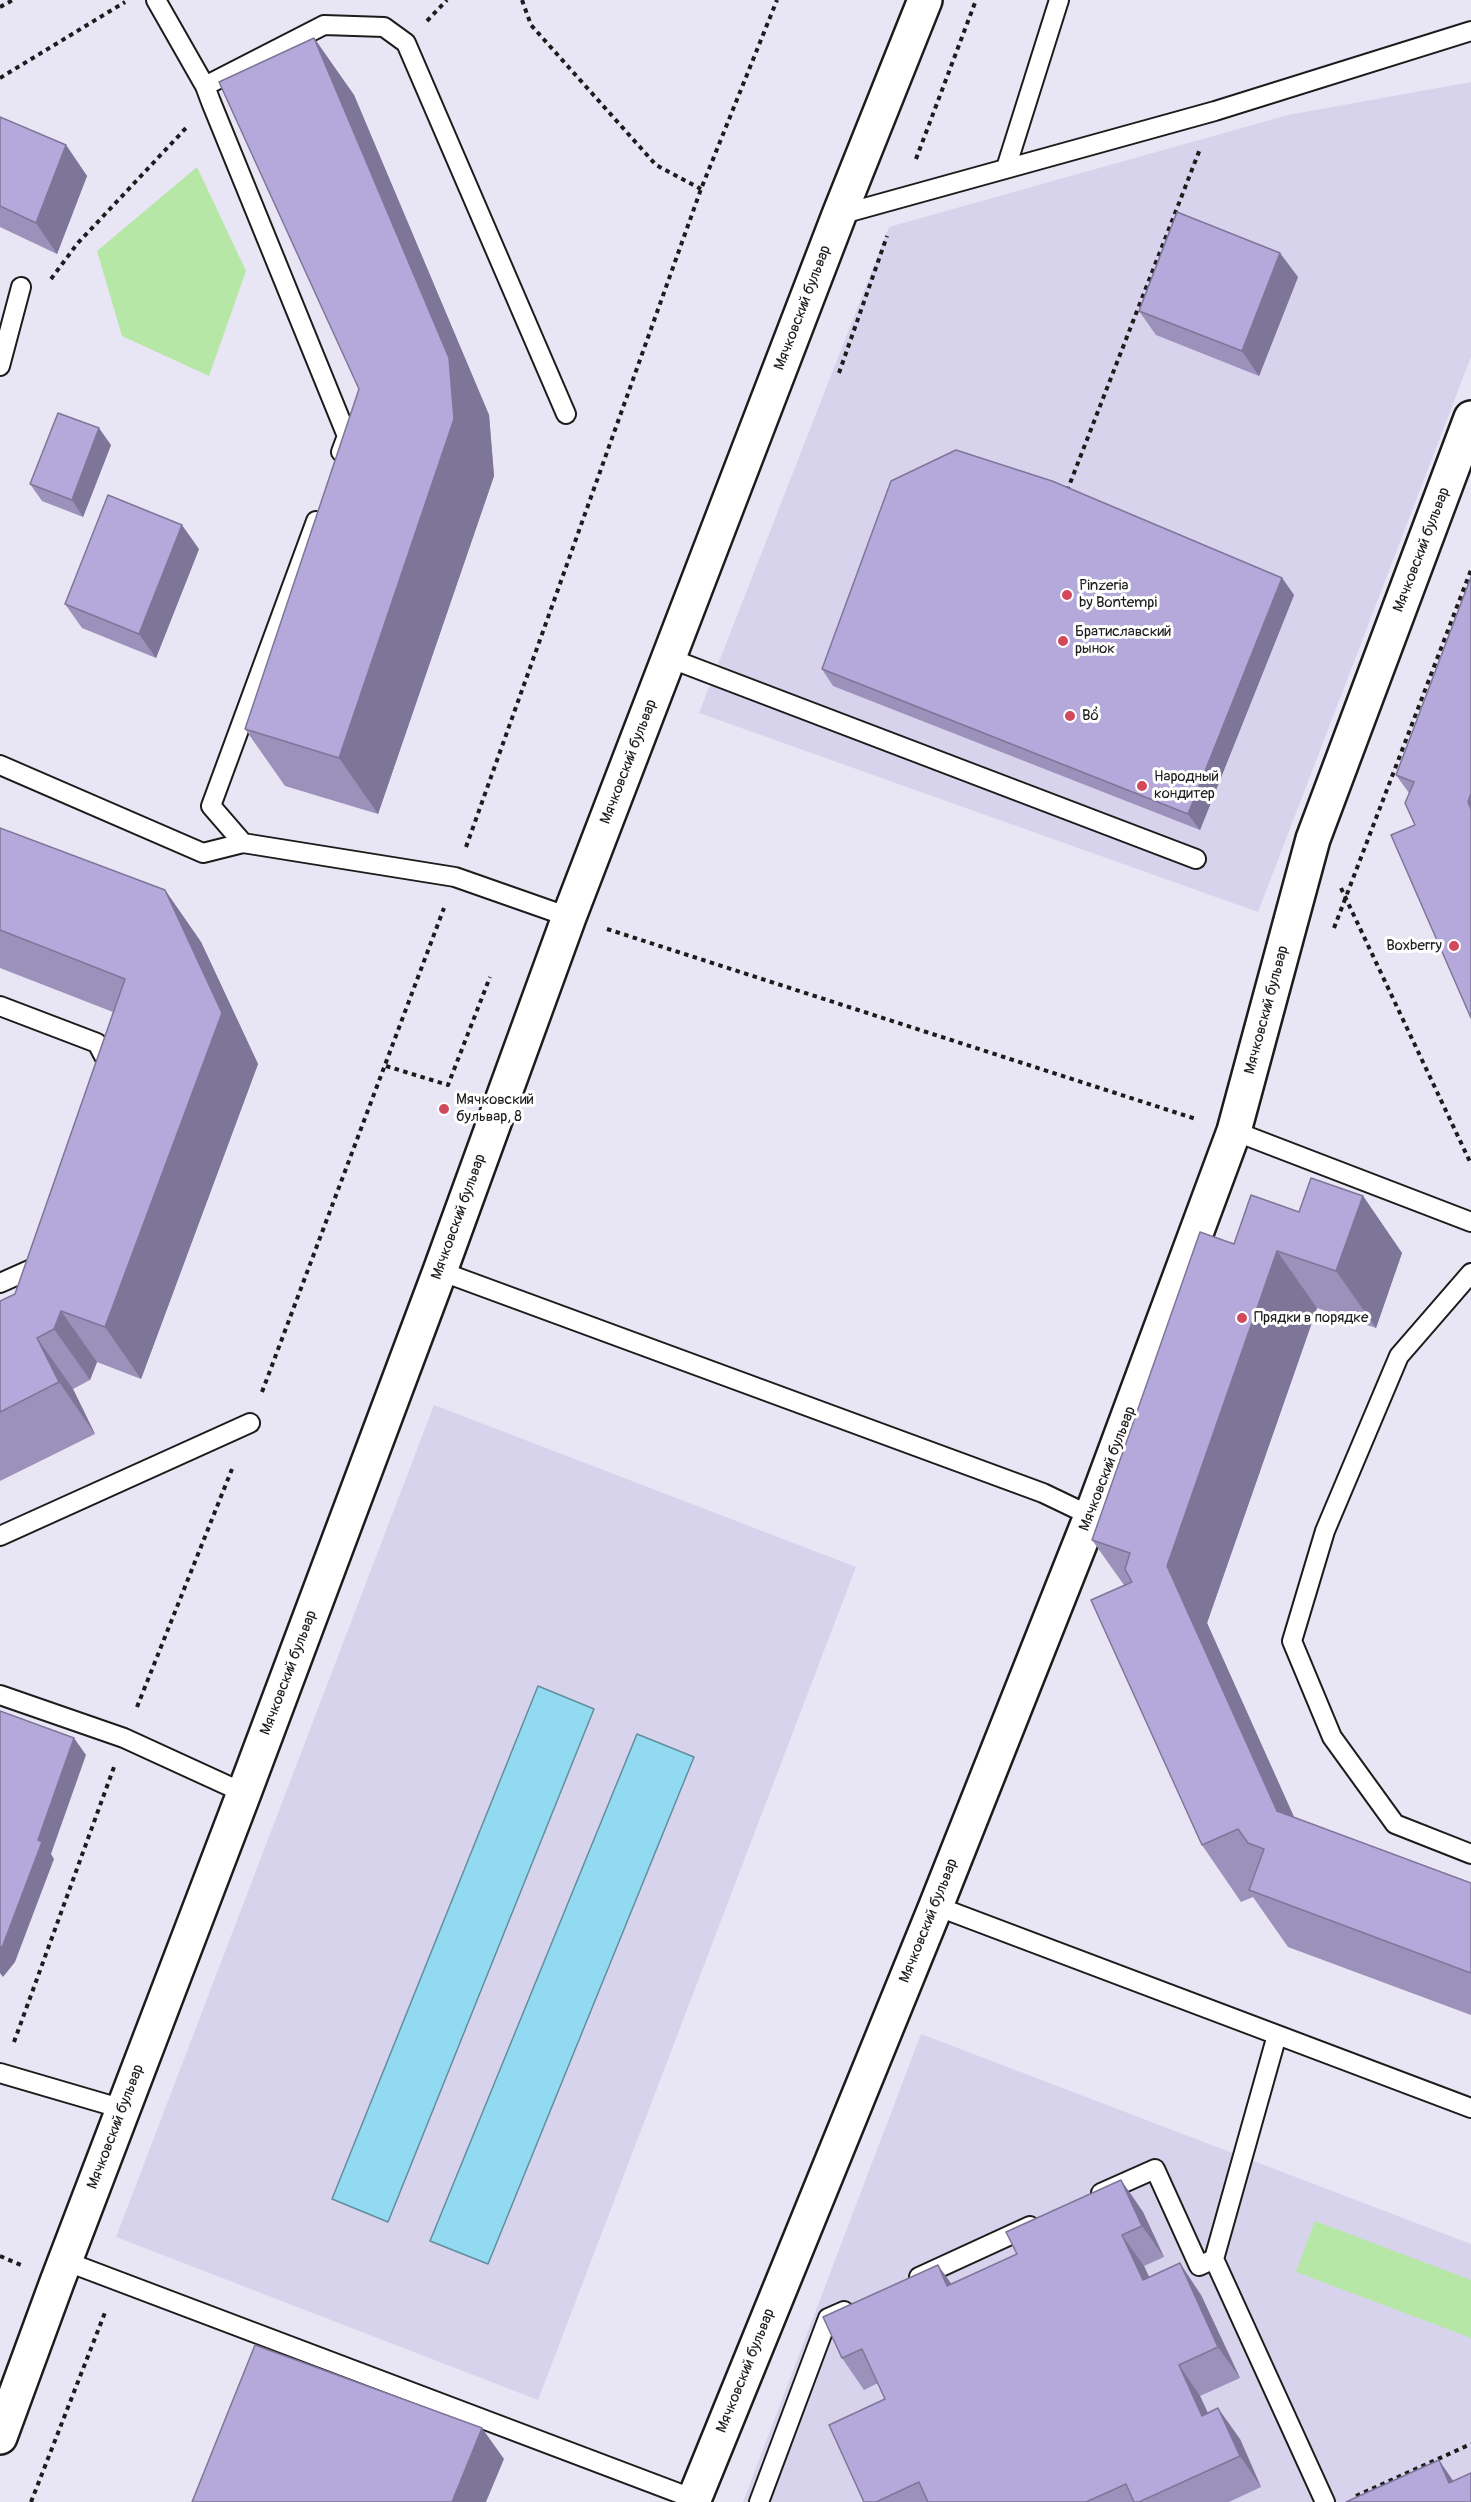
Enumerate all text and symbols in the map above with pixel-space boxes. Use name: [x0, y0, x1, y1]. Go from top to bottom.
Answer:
street label: Мячковский бульвар: [771, 243, 835, 373]
street label: Мячковский бульвар: [1390, 485, 1454, 615]
place label: Pinzeria by Bontempi: [1079, 577, 1157, 612]
marker: Pinzeria by Bontempi: [1060, 588, 1074, 602]
place label: Братиславский рынок: [1075, 623, 1171, 658]
marker: Братиславский рынок: [1056, 634, 1070, 648]
street label: Мячковский бульвар: [597, 697, 661, 827]
place label: Bổ: [1082, 707, 1099, 725]
marker: Bổ: [1063, 709, 1077, 723]
place label: Народный кондитер: [1154, 768, 1219, 803]
marker: Народный кондитер: [1135, 779, 1149, 793]
place label: Boxberry: [1386, 937, 1442, 955]
marker: Boxberry: [1447, 939, 1461, 953]
street label: Мячковский бульвар: [1241, 944, 1293, 1076]
place label: Мячковский бульвар, 8: [456, 1091, 534, 1126]
marker: Мячковский бульвар, 8: [437, 1102, 451, 1116]
street label: Мячковский бульвар: [428, 1152, 490, 1282]
place label: Прядки в порядке: [1254, 1309, 1368, 1327]
marker: Прядки в порядке: [1235, 1311, 1249, 1325]
street label: Мячковский бульвар: [1076, 1404, 1140, 1534]
street label: Мячковский бульвар: [257, 1608, 321, 1738]
street label: Мячковский бульвар: [896, 1856, 962, 1986]
street label: Мячковский бульвар: [84, 2062, 148, 2192]
street label: Мячковский бульвар: [713, 2306, 779, 2436]

